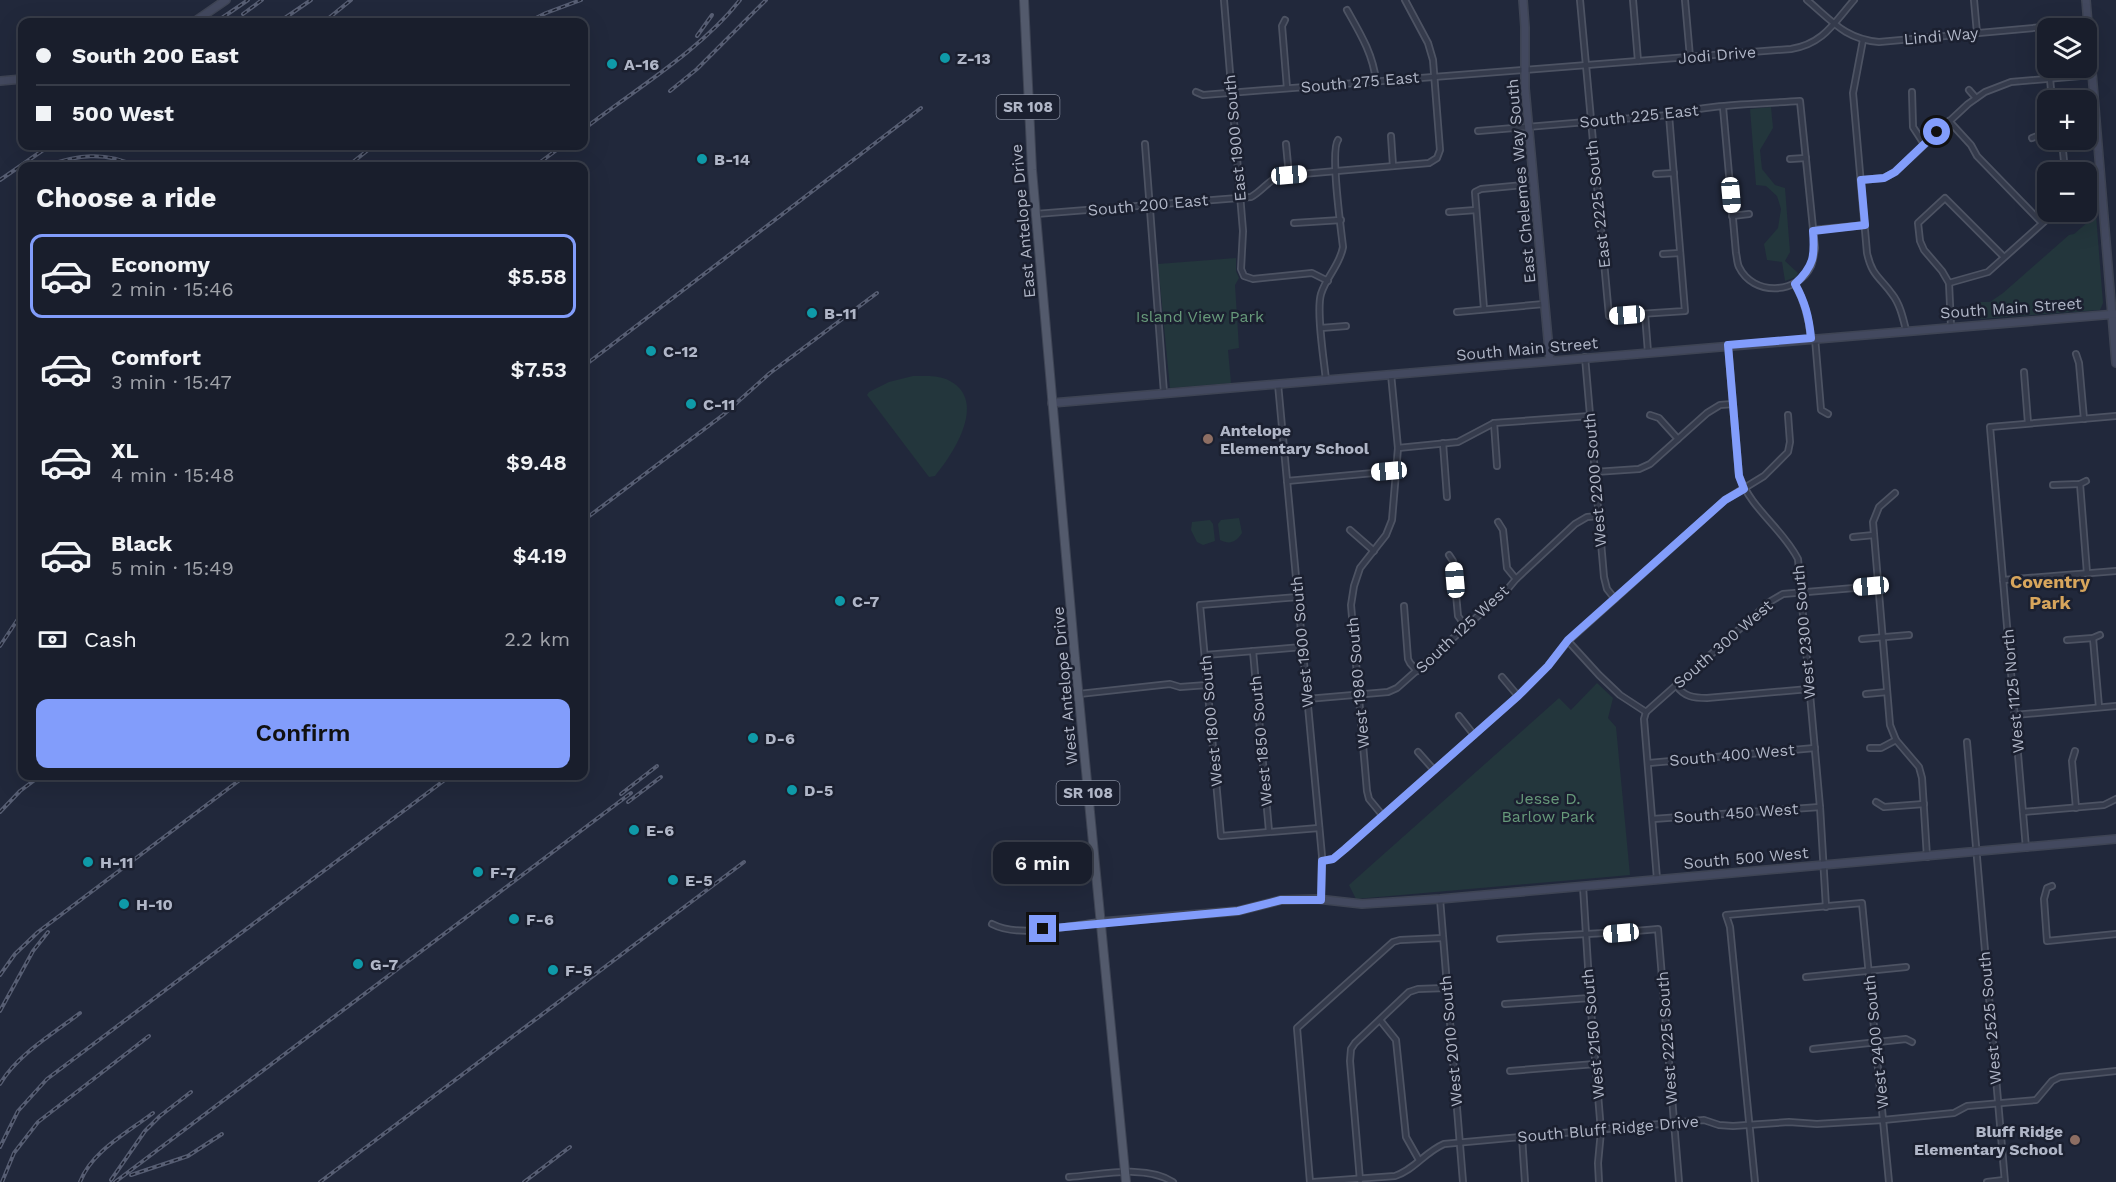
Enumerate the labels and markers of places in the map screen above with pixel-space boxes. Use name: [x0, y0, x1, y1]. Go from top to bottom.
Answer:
place label: Z-13: [957, 49, 991, 68]
marker: Z-13: [938, 51, 952, 65]
place label: A-16: [624, 55, 659, 74]
marker: A-16: [605, 57, 619, 71]
place label: B-14: [714, 150, 750, 169]
marker: B-14: [695, 152, 709, 166]
place label: B-11: [824, 304, 857, 323]
marker: B-11: [805, 306, 819, 320]
place label: C-12: [663, 342, 698, 361]
marker: C-12: [644, 344, 658, 358]
place label: C-11: [703, 395, 735, 414]
marker: C-11: [684, 397, 698, 411]
place label: Antelope Elementary School: [1220, 421, 1370, 458]
marker: Antelope Elementary School: [1201, 432, 1215, 446]
place label: C-7: [852, 592, 879, 611]
marker: C-7: [833, 594, 847, 608]
place label: D-6: [765, 729, 795, 748]
marker: D-6: [746, 731, 760, 745]
place label: D-5: [804, 781, 833, 800]
marker: D-5: [785, 783, 799, 797]
place label: E-6: [646, 821, 674, 840]
marker: E-6: [627, 823, 641, 837]
place label: H-11: [100, 853, 133, 872]
marker: H-11: [81, 855, 95, 869]
place label: F-7: [490, 863, 516, 882]
marker: F-7: [471, 865, 485, 879]
place label: E-5: [685, 871, 712, 890]
marker: E-5: [666, 873, 680, 887]
place label: H-10: [136, 895, 173, 914]
marker: H-10: [117, 897, 131, 911]
place label: F-6: [526, 910, 554, 929]
marker: F-6: [507, 912, 521, 926]
place label: G-7: [370, 955, 398, 974]
marker: G-7: [351, 957, 365, 971]
place label: F-5: [565, 961, 592, 980]
marker: F-5: [546, 963, 560, 977]
place label: Bluff Ridge Elementary School: [1914, 1122, 2064, 1159]
marker: Bluff Ridge Elementary School: [2068, 1133, 2082, 1147]

